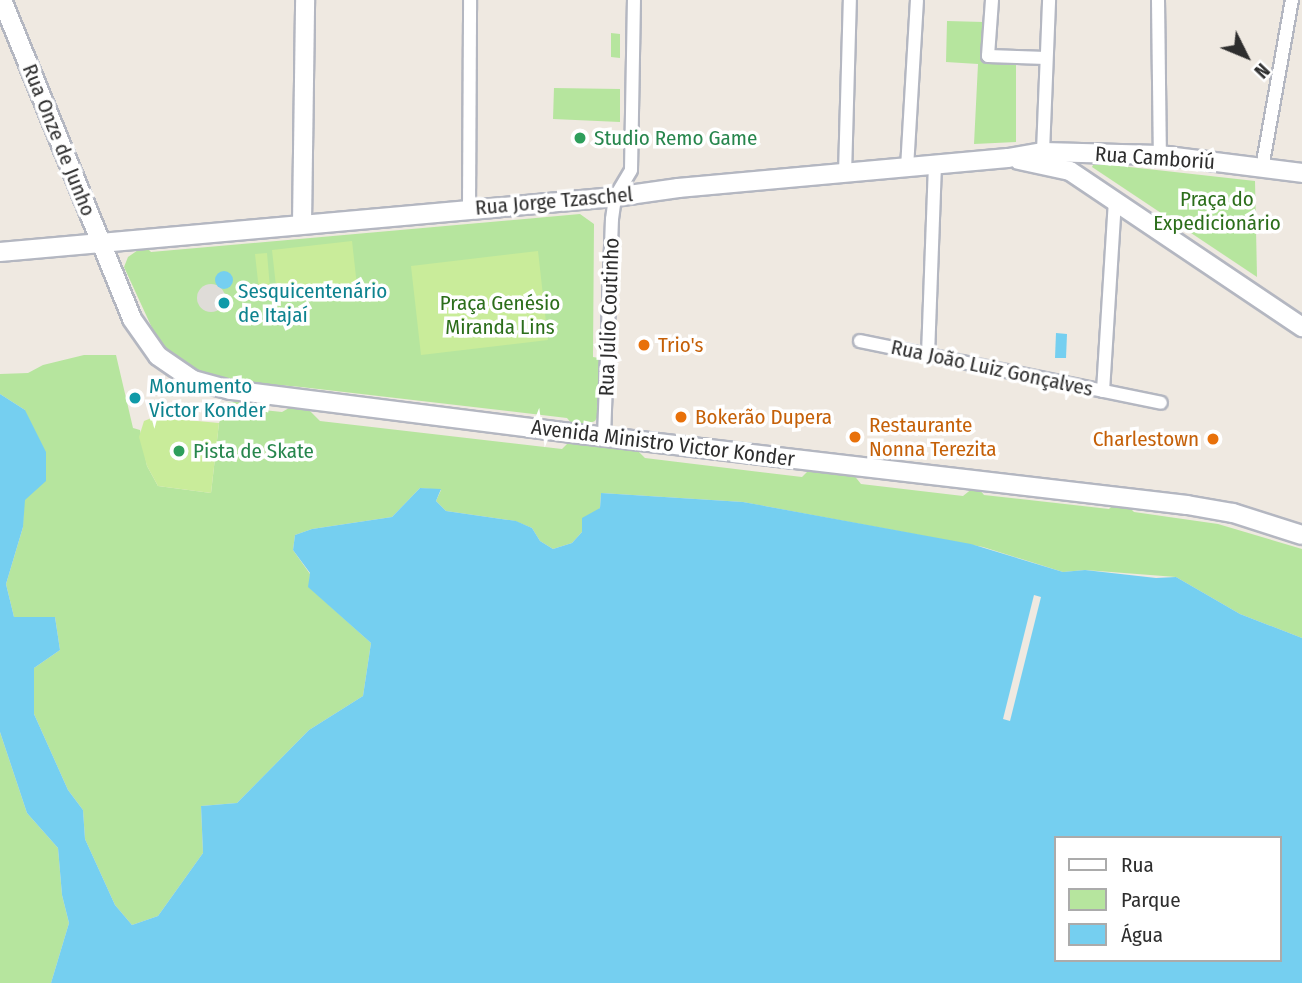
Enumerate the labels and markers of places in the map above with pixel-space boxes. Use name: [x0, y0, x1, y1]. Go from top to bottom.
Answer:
place label: Studio Remo Game: [594, 125, 757, 151]
marker: Studio Remo Game: [572, 130, 588, 146]
place label: Sesquicentenário de Itajaí: [238, 278, 387, 328]
marker: Sesquicentenário de Itajaí: [216, 295, 232, 311]
place label: Trio's: [658, 332, 704, 358]
marker: Trio's: [636, 337, 652, 353]
place label: Monumento Victor Konder: [149, 373, 266, 423]
marker: Monumento Victor Konder: [127, 390, 143, 406]
place label: Bokerão Dupera: [695, 404, 832, 430]
marker: Bokerão Dupera: [673, 409, 689, 425]
place label: Restaurante Nonna Terezita: [869, 412, 997, 462]
place label: Charlestown: [1093, 426, 1199, 452]
marker: Restaurante Nonna Terezita: [847, 429, 863, 445]
marker: Charlestown: [1205, 431, 1221, 447]
place label: Pista de Skate: [193, 438, 314, 464]
marker: Pista de Skate: [171, 443, 187, 459]

